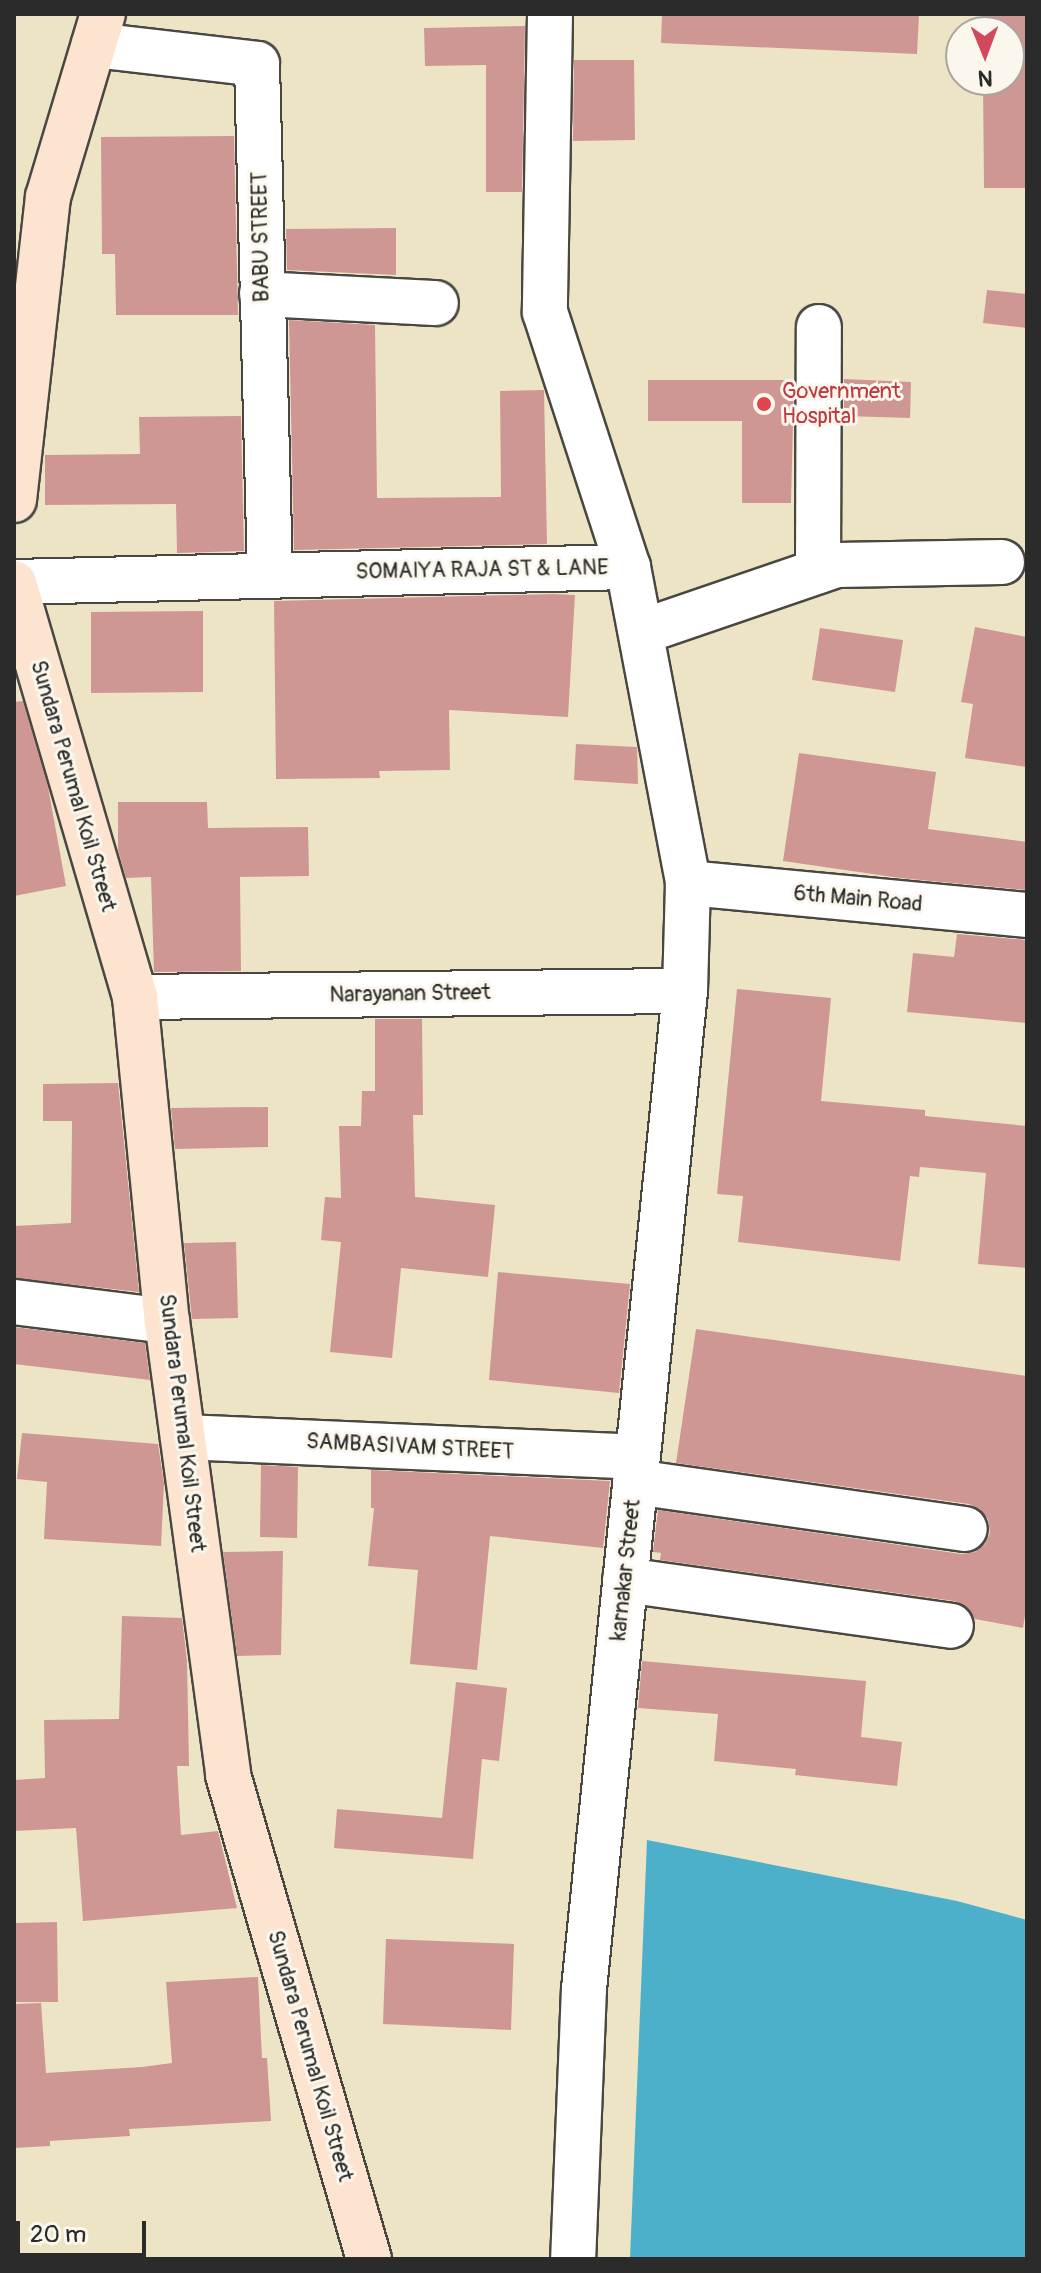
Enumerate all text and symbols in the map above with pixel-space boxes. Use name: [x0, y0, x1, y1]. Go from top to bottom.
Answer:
north arrow: [945, 16, 1025, 96]
text: N: [978, 64, 993, 92]
street label: BABU STREET: [247, 171, 275, 303]
place label: Government Hospital: [782, 378, 900, 430]
marker: Government Hospital: [753, 393, 775, 415]
street label: SOMAIYA RAJA ST & LANE: [355, 555, 609, 585]
street label: Sundara Perumal Koil Street: [24, 657, 122, 915]
street label: 6th Main Road: [792, 880, 924, 918]
street label: Narayanan Street: [329, 979, 491, 1009]
street label: Sundara Perumal Koil Street: [153, 1292, 211, 1554]
street label: SAMBASIVAM STREET: [305, 1428, 515, 1466]
street label: karnakar Street: [605, 1498, 647, 1642]
street label: Sundara Perumal Koil Street: [261, 1927, 359, 2185]
scale bar: [20, 2205, 150, 2255]
text: 20 m: [30, 2220, 86, 2249]

